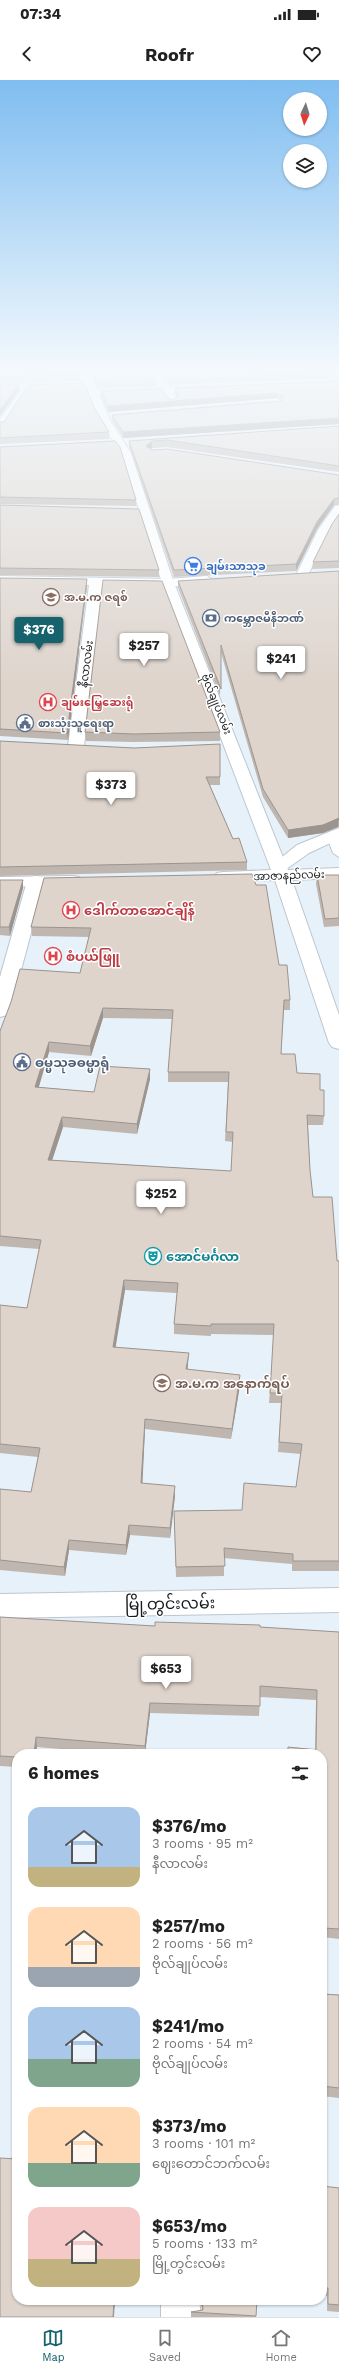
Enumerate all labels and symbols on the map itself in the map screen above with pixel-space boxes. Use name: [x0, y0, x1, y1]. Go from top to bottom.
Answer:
north arrow: [283, 92, 327, 136]
supermarket icon: ချမ်းသာသုခ: [183, 556, 203, 576]
place label: ချမ်းသာသုခ: [206, 559, 266, 576]
school or university icon: အ.မ.က ဇရစ်: [41, 587, 61, 607]
place label: အ.မ.က ဇရစ်: [64, 590, 128, 606]
bank icon: ကမ္ဘောဇမီနီဘဏ်: [201, 608, 221, 628]
place label: ကမ္ဘောဇမီနီဘဏ်: [224, 611, 304, 627]
pin: $376: [15, 617, 63, 651]
pin: $257: [120, 633, 168, 667]
street label: နီလာလမ်း: [76, 639, 98, 689]
pin: $241: [257, 646, 305, 680]
street label: ဗိုလ်ချုပ်လမ်း: [197, 672, 236, 737]
hospital icon: ချမ်းမြေ့ဆေးရုံ: [38, 692, 58, 712]
place label: ချမ်းမြေ့ဆေးရုံ: [61, 695, 133, 712]
public building icon: စားသုံးသူရေးရာ: [15, 713, 35, 733]
place label: စားသုံးသူရေးရာ: [38, 717, 114, 733]
pin: $373: [87, 772, 135, 806]
street label: အာဇာနည်လမ်း: [253, 867, 325, 885]
hospital icon: ဒေါက်တာအောင်ချိန်: [61, 900, 81, 920]
place label: ဒေါက်တာအောင်ချိန်: [84, 901, 195, 922]
hospital icon: စံပယ်ဖြူ: [43, 946, 63, 966]
place label: စံပယ်ဖြူ: [66, 947, 120, 967]
public building icon: ဓမ္မသုခဓမ္မာရုံ: [12, 1052, 32, 1072]
place label: ဓမ္မသုခဓမ္မာရုံ: [35, 1055, 109, 1074]
pin: $252: [137, 1181, 185, 1215]
theatre icon: အောင်မင်္ဂလာ: [143, 1246, 163, 1266]
place label: အောင်မင်္ဂလာ: [166, 1247, 239, 1264]
school or university icon: အ.မ.က အနောက်ရပ်: [152, 1373, 172, 1393]
place label: အ.မ.က အနောက်ရပ်: [175, 1374, 290, 1394]
street label: မြို့တွင်းလမ်း: [125, 1591, 215, 1618]
pin: $653: [142, 1656, 190, 1690]

